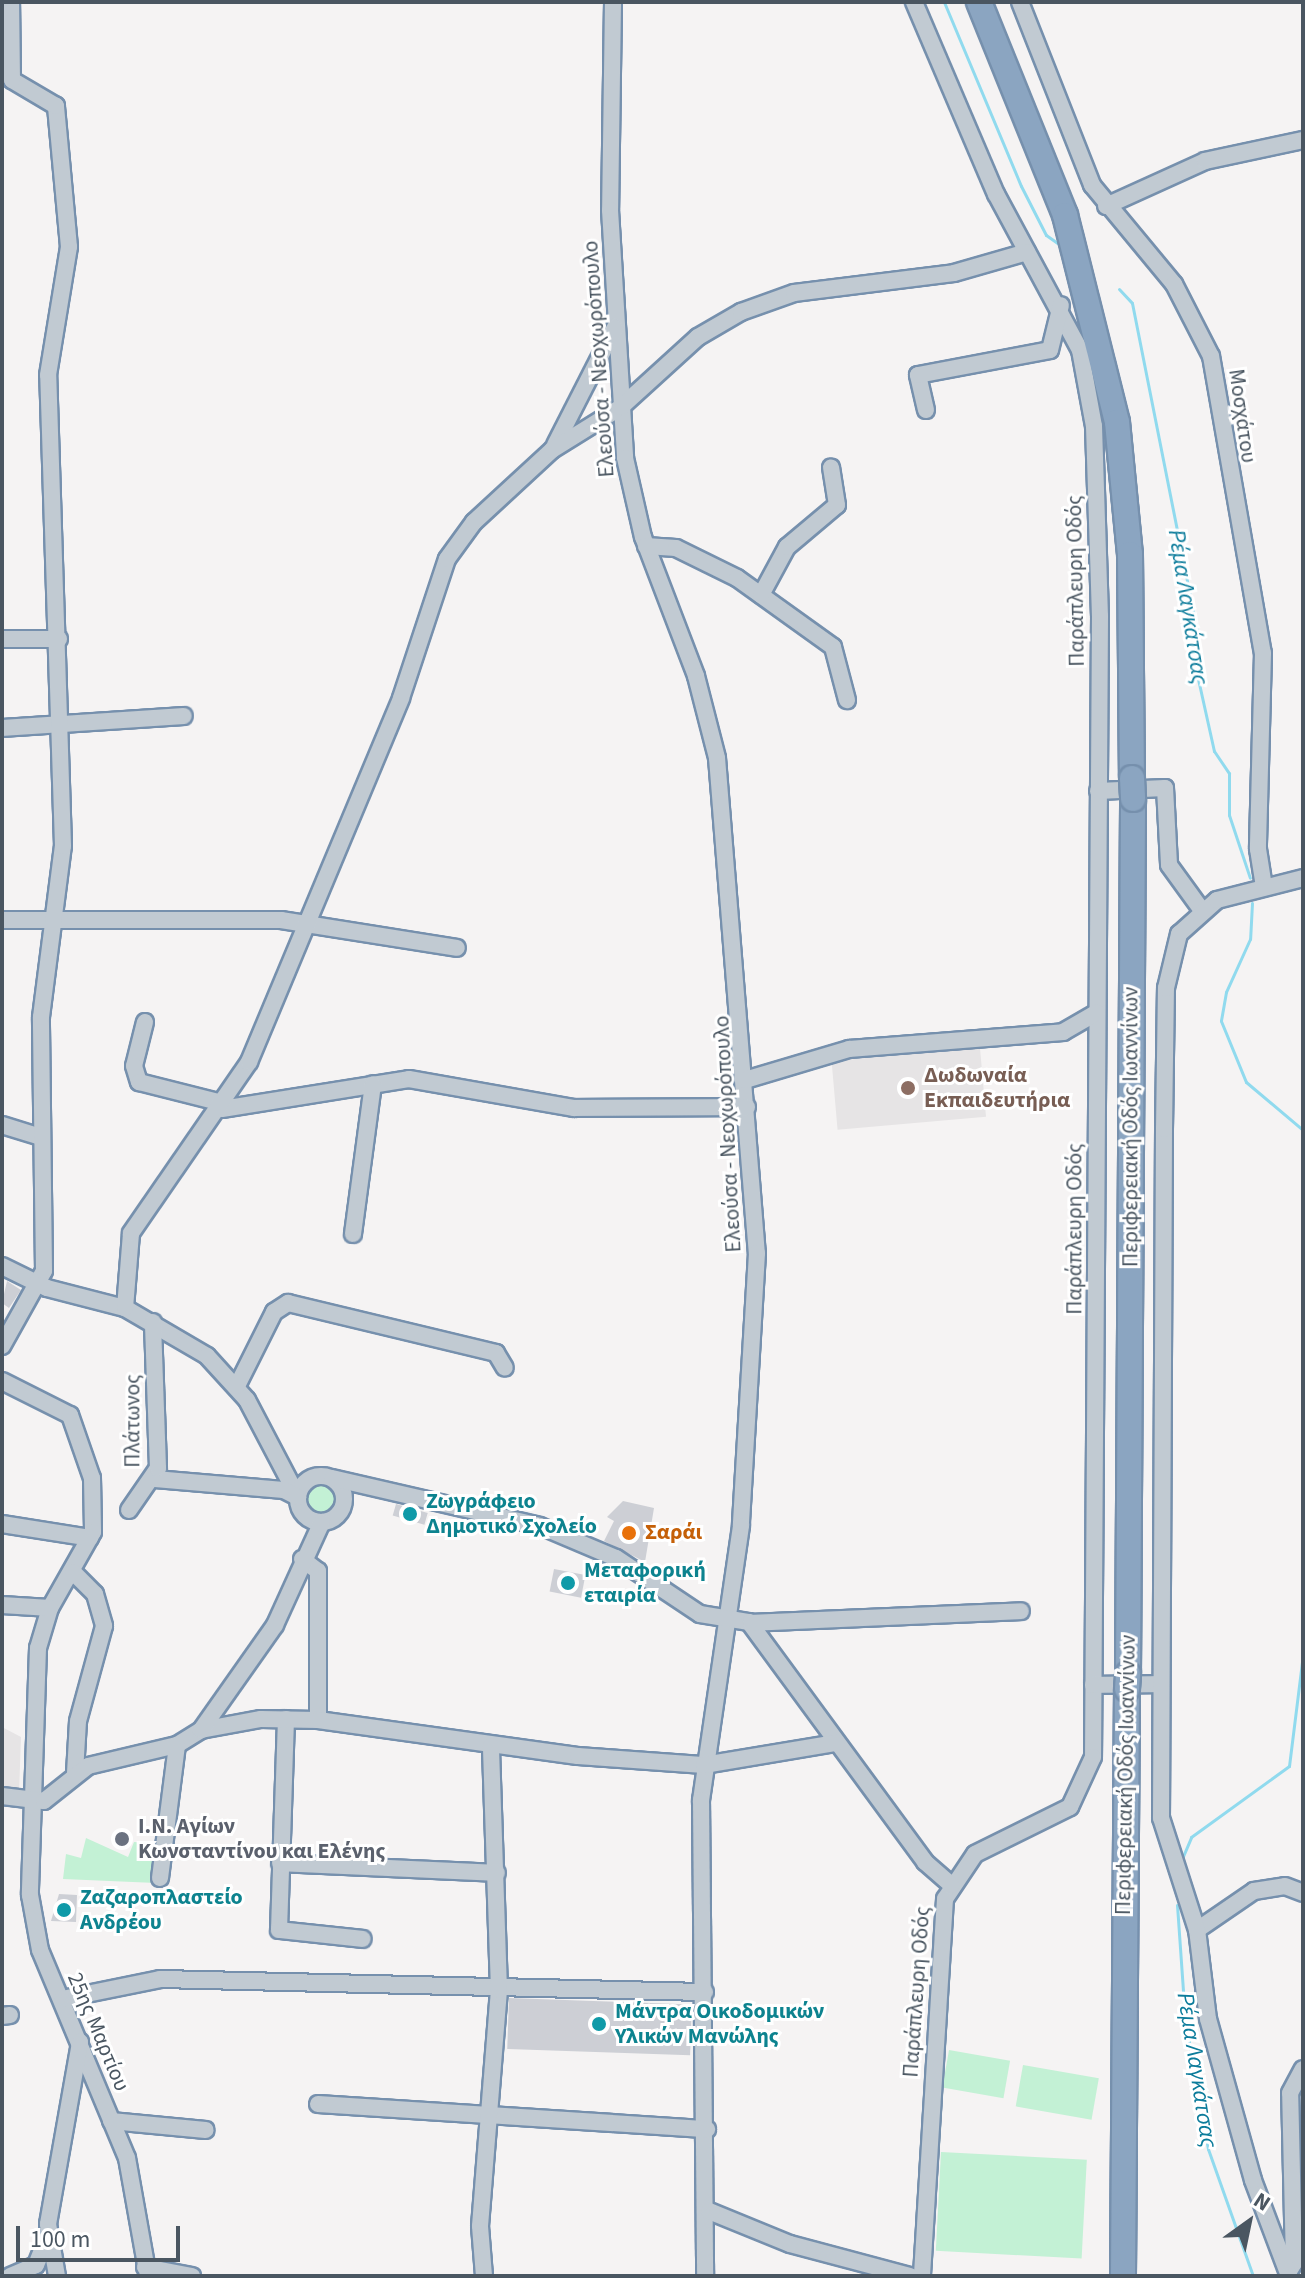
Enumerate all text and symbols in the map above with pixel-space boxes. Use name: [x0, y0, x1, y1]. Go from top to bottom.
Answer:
street label: Ελεούσα - Νεοχωρόπουλο: [578, 240, 620, 478]
street label: Μοσχάτου: [1222, 367, 1262, 465]
street label: Παράπλευρη Οδός: [1061, 495, 1091, 667]
water label: Ρέμα Λαγκάτσας: [1162, 527, 1214, 687]
street label: Περιφερειακή Οδός Ιωαννίνων: [1118, 987, 1144, 1267]
street label: Ελεούσα - Νεοχωρόπουλο: [709, 1015, 747, 1253]
place label: Δωδωναία Εκπαιδευτήρια: [924, 1062, 1070, 1114]
marker: Δωδωναία Εκπαιδευτήρια: [899, 1079, 917, 1097]
street label: Παράπλευρη Οδός: [1062, 1143, 1088, 1315]
street label: Πλάτωνος: [120, 1374, 146, 1468]
place label: Ζωγράφειο Δημοτικό Σχολείο: [426, 1488, 597, 1540]
marker: Ζωγράφειο Δημοτικό Σχολείο: [401, 1505, 419, 1523]
place label: Σαράι: [645, 1520, 702, 1546]
marker: Σαράι: [620, 1524, 638, 1542]
place label: Μεταφορική εταιρία: [584, 1557, 706, 1608]
marker: Μεταφορική εταιρία: [559, 1574, 577, 1592]
street label: Περιφερειακή Οδός Ιωαννίνων: [1110, 1635, 1142, 1915]
place label: Ι.Ν. Αγίων Κωνσταντίνου και Ελένης: [138, 1813, 385, 1864]
marker: Ι.Ν. Αγίων Κωνσταντίνου και Ελένης: [113, 1830, 131, 1848]
place label: Ζαζαροπλαστείο Ανδρέου: [80, 1884, 243, 1936]
marker: Ζαζαροπλαστείο Ανδρέου: [55, 1901, 73, 1919]
street label: Παράπλευρη Οδός: [898, 1906, 936, 2078]
street label: 25ης Μαρτίου: [61, 1969, 135, 2095]
water label: Ρέμα Λαγκάτσας: [1171, 1990, 1223, 2150]
place label: Μάντρα Οικοδομικών Υλικών Μανώλης: [615, 1998, 824, 2050]
marker: Μάντρα Οικοδομικών Υλικών Μανώλης: [590, 2015, 608, 2033]
north arrow: [1209, 2182, 1289, 2262]
text: N: [1247, 2184, 1277, 2219]
scale bar: [20, 2210, 184, 2260]
text: 100 m: [30, 2222, 90, 2257]

